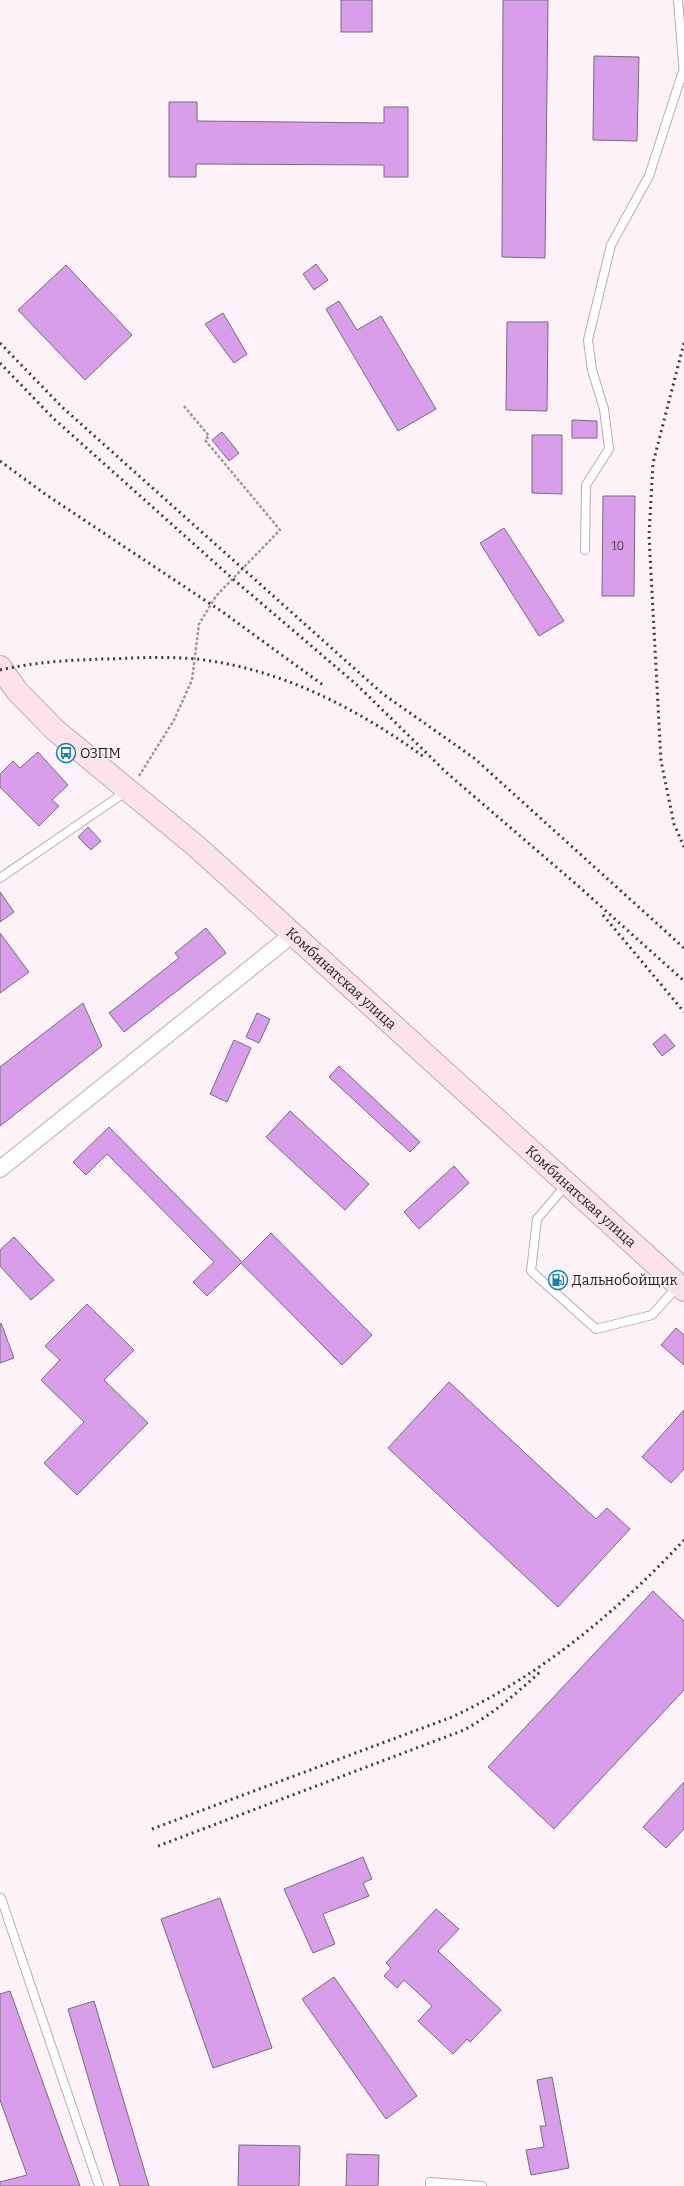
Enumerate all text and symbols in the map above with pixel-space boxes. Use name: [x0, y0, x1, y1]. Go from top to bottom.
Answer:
house number: 10: [612, 539, 624, 553]
bus stop icon: ОЗПМ: [55, 742, 77, 764]
place label: ОЗПМ: [80, 745, 121, 762]
street label: Комбинатская улица: [282, 924, 400, 1033]
street label: Комбинатская улица: [522, 1142, 640, 1251]
fuel station icon: Дальнобойщик: [547, 1269, 569, 1291]
place label: Дальнобойщик: [572, 1272, 678, 1289]

